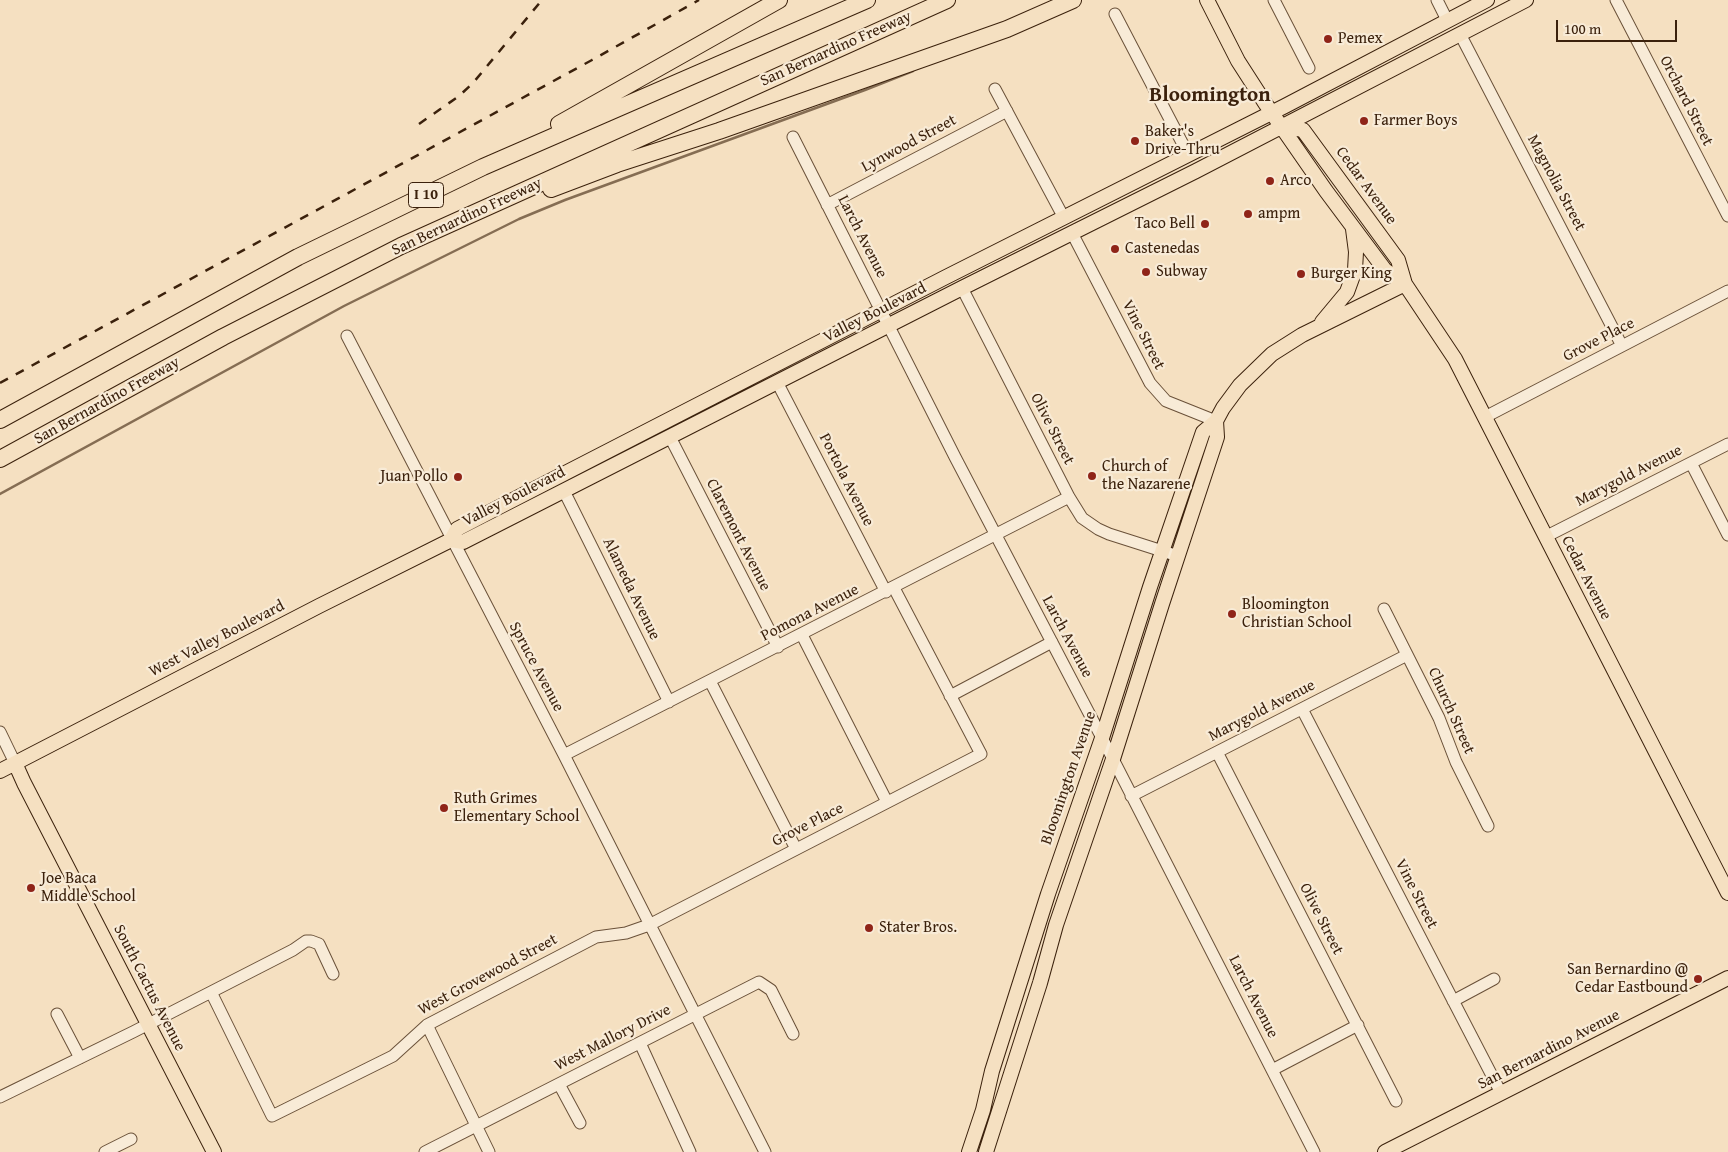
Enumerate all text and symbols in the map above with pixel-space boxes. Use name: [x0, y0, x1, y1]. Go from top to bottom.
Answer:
street label: San Bernardino Freeway: [757, 7, 915, 91]
scale bar: [1558, 10, 1679, 42]
text: 100 m: [1564, 18, 1601, 39]
place label: Pemex: [1338, 29, 1383, 49]
marker: Pemex: [1322, 33, 1334, 45]
street label: Orchard Street: [1655, 53, 1717, 149]
district label: Bloomington: [1149, 83, 1271, 109]
street label: Lynwood Street: [858, 111, 960, 177]
place label: Farmer Boys: [1374, 111, 1458, 131]
marker: Farmer Boys: [1358, 115, 1370, 127]
place label: Baker's Drive-Thru: [1145, 122, 1220, 160]
street label: Magnolia Street: [1523, 132, 1589, 234]
marker: Baker's Drive-Thru: [1129, 135, 1141, 147]
street label: Cedar Avenue: [1331, 143, 1401, 229]
place label: Arco: [1280, 171, 1311, 191]
street label: San Bernardino Freeway: [389, 174, 545, 260]
marker: Arco: [1264, 175, 1276, 187]
road number: I 10: [408, 182, 444, 208]
street label: Larch Avenue: [833, 192, 891, 282]
place label: ampm: [1258, 204, 1300, 224]
marker: ampm: [1242, 208, 1254, 220]
place label: Taco Bell: [1135, 214, 1195, 234]
marker: Taco Bell: [1199, 218, 1211, 230]
place label: Castenedas: [1125, 239, 1200, 259]
marker: Castenedas: [1109, 243, 1121, 255]
place label: Subway: [1156, 262, 1207, 282]
place label: Burger King: [1311, 264, 1392, 284]
marker: Subway: [1140, 266, 1152, 278]
marker: Burger King: [1295, 268, 1307, 280]
street label: Valley Boulevard: [820, 279, 930, 347]
street label: Vine Street: [1117, 297, 1169, 373]
street label: Grove Place: [1560, 314, 1638, 366]
street label: San Bernardino Freeway: [31, 353, 183, 449]
street label: Olive Street: [1026, 390, 1078, 468]
street label: Portola Avenue: [814, 430, 878, 530]
street label: Marygold Avenue: [1572, 441, 1686, 511]
place label: Church of the Nazarene: [1102, 457, 1191, 495]
street label: Valley Boulevard: [459, 463, 569, 531]
place label: Juan Pollo: [380, 467, 448, 487]
marker: Church of the Nazarene: [1086, 470, 1098, 482]
marker: Juan Pollo: [452, 471, 464, 483]
street label: Claremont Avenue: [701, 476, 775, 594]
street label: Cedar Avenue: [1557, 533, 1615, 623]
street label: Alameda Avenue: [598, 535, 664, 643]
street label: Pomona Avenue: [758, 580, 862, 646]
street label: Larch Avenue: [1037, 593, 1097, 681]
place label: Bloomington Christian School: [1242, 595, 1352, 633]
street label: West Valley Boulevard: [146, 597, 288, 681]
marker: Bloomington Christian School: [1226, 608, 1238, 620]
street label: Spruce Avenue: [504, 619, 568, 715]
street label: Church Street: [1423, 665, 1479, 757]
street label: Marygold Avenue: [1205, 676, 1319, 746]
street label: Bloomington Avenue: [1037, 709, 1101, 847]
place label: Ruth Grimes Elementary School: [454, 789, 579, 827]
street label: Grove Place: [769, 799, 847, 851]
marker: Ruth Grimes Elementary School: [438, 802, 450, 814]
street label: Vine Street: [1390, 856, 1442, 932]
place label: Joe Baca Middle School: [41, 869, 136, 907]
street label: Olive Street: [1295, 880, 1347, 958]
marker: Joe Baca Middle School: [25, 882, 37, 894]
place label: Stater Bros.: [879, 918, 957, 938]
street label: South Cactus Avenue: [109, 922, 189, 1054]
marker: Stater Bros.: [863, 922, 875, 934]
street label: West Grovewood Street: [415, 930, 561, 1020]
street label: Larch Avenue: [1224, 952, 1282, 1042]
place label: San Bernardino @ Cedar Eastbound: [1567, 960, 1688, 998]
marker: San Bernardino @ Cedar Eastbound: [1692, 973, 1704, 985]
street label: West Mallory Drive: [552, 1000, 674, 1076]
street label: San Bernardino Avenue: [1475, 1006, 1623, 1094]

